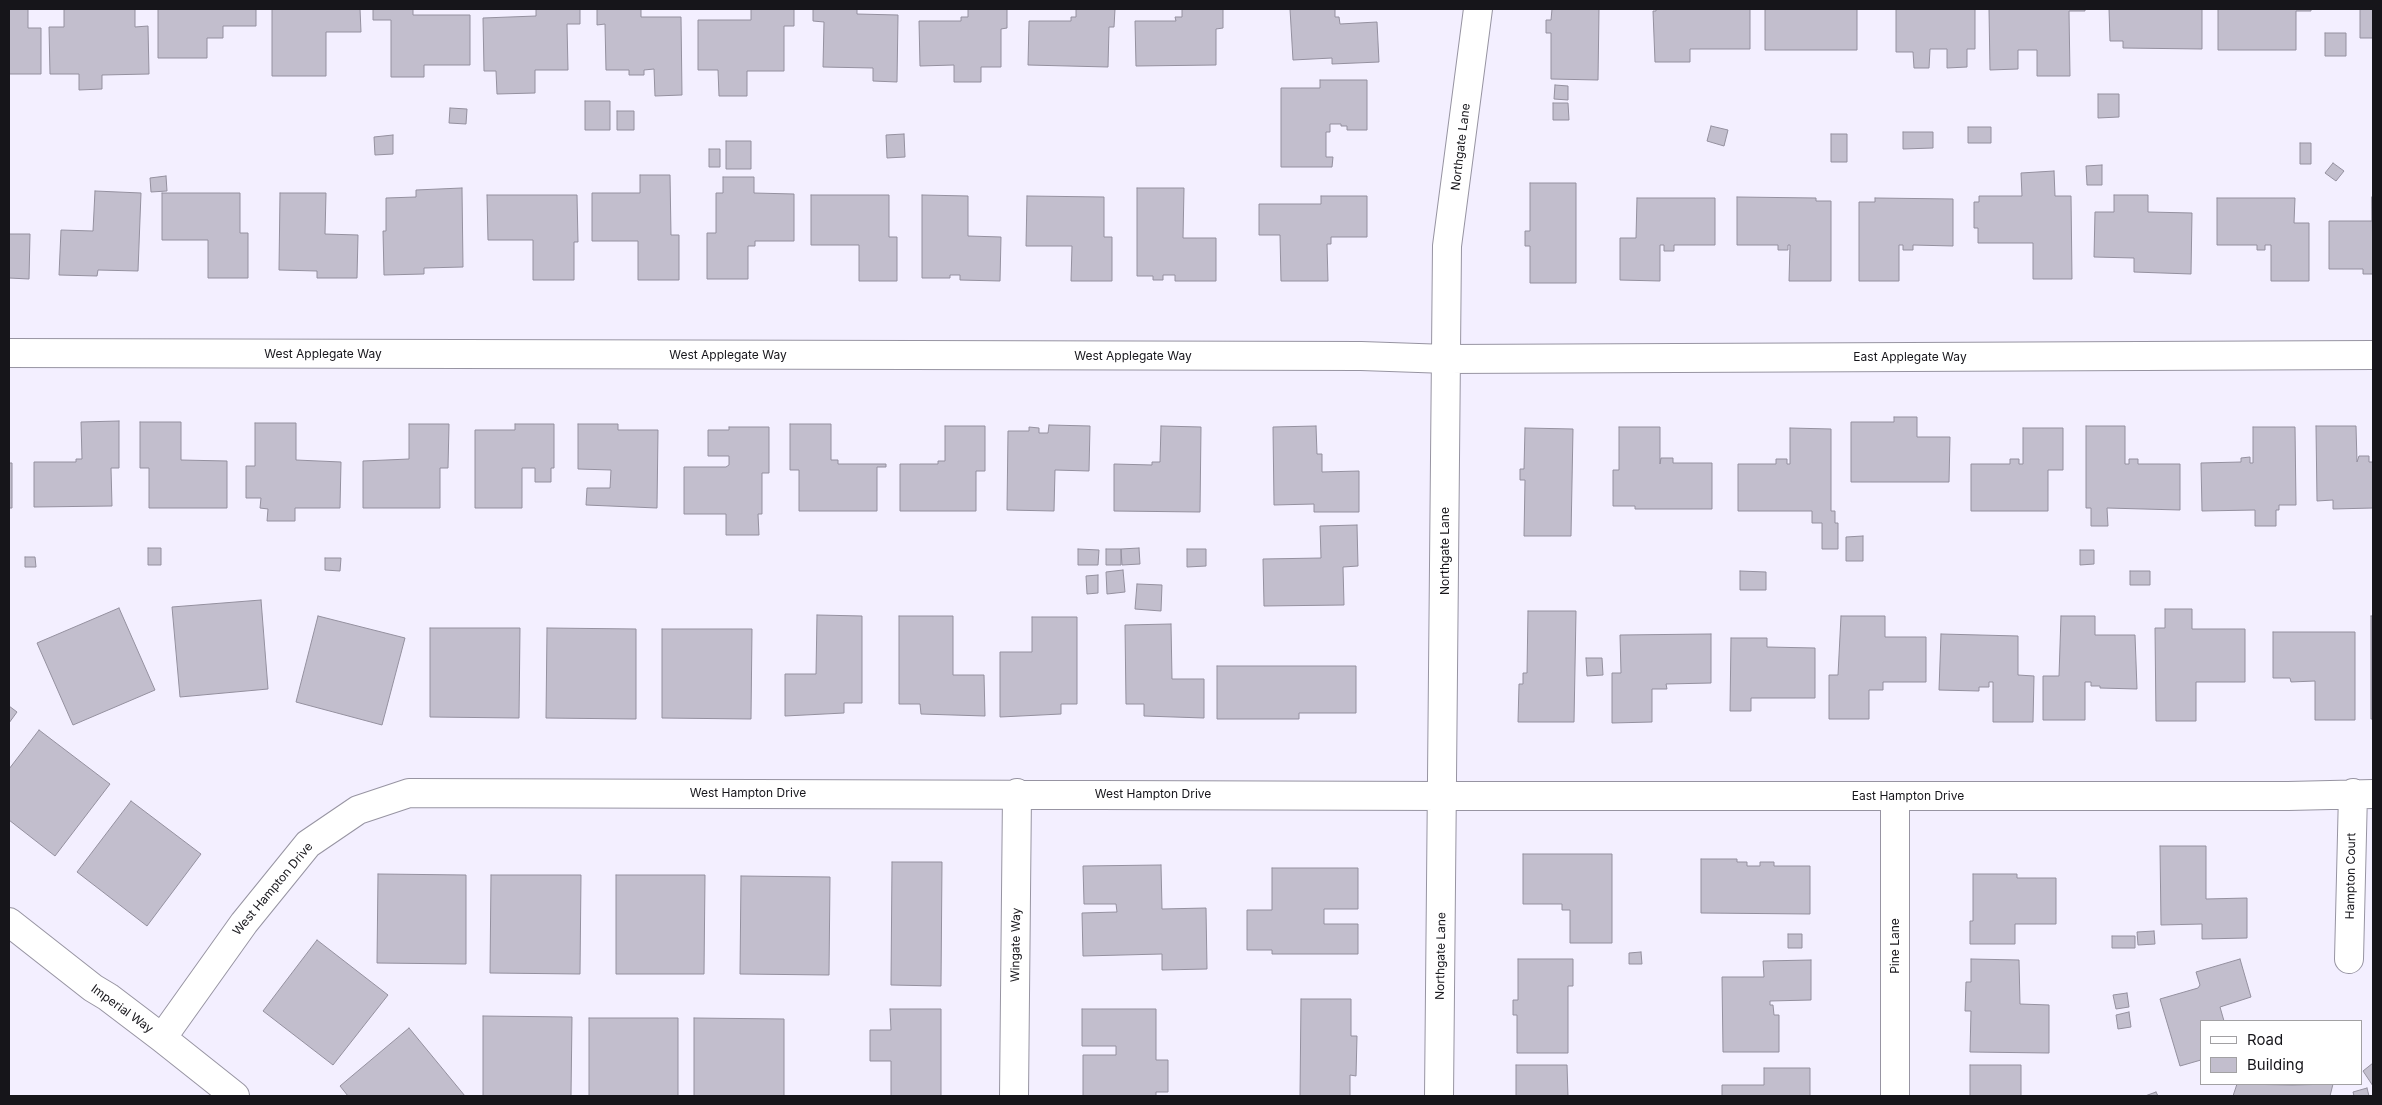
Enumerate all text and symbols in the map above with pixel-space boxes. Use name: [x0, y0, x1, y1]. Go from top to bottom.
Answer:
street label: Northgate Lane: [1449, 103, 1473, 191]
street label: West Applegate Way: [264, 347, 382, 361]
street label: West Applegate Way: [669, 348, 787, 362]
street label: West Applegate Way: [1074, 349, 1192, 363]
street label: East Applegate Way: [1853, 350, 1967, 364]
street label: Northgate Lane: [1438, 507, 1452, 595]
street label: West Hampton Drive: [690, 786, 806, 800]
street label: West Hampton Drive: [1095, 787, 1211, 801]
street label: East Hampton Drive: [1852, 789, 1964, 803]
street label: Hampton Court: [2343, 833, 2359, 919]
street label: West Hampton Drive: [230, 840, 316, 938]
street label: Wingate Way: [1008, 908, 1024, 982]
street label: Northgate Lane: [1433, 912, 1449, 1000]
street label: Pine Lane: [1888, 918, 1902, 974]
street label: Imperial Way: [88, 982, 156, 1036]
legend: [2200, 1020, 2362, 1085]
text: Road: [2247, 1030, 2283, 1049]
text: Building: [2247, 1055, 2304, 1074]

